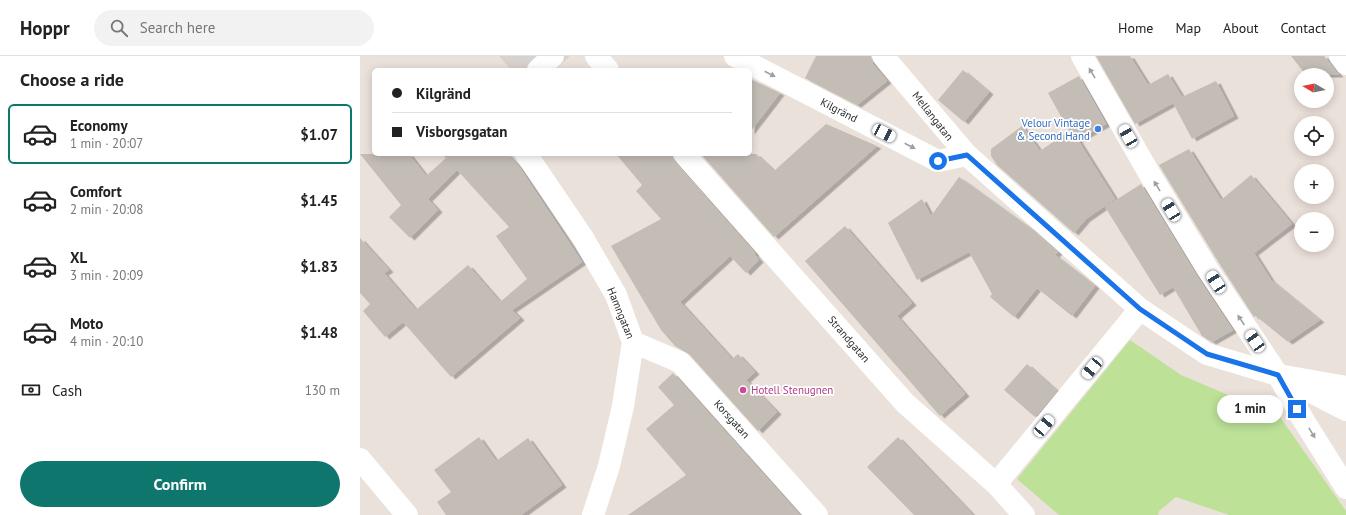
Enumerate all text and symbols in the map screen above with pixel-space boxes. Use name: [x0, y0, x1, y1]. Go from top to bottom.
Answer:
search box: [94, 10, 374, 46]
text: Hoppr: [20, 16, 70, 40]
icon: search: [108, 17, 130, 39]
text: Search here: [140, 18, 215, 37]
text: Home: [1118, 19, 1153, 37]
text: Map: [1175, 19, 1201, 37]
text: About: [1223, 19, 1259, 37]
text: Contact: [1281, 19, 1326, 37]
one-way arrow: [1089, 67, 1096, 79]
text: Choose a ride: [20, 68, 124, 91]
north arrow: [1294, 68, 1334, 108]
map controls: [1294, 68, 1334, 252]
one-way arrow: [764, 71, 775, 77]
text: Kilgränd: [416, 84, 471, 103]
street label: Mellangatan: [909, 89, 957, 143]
street label: Kilgränd: [818, 95, 860, 125]
icon: car: [22, 116, 58, 152]
text: Economy: [70, 116, 128, 135]
place label: Velour Vintage & Second Hand: [1017, 116, 1090, 143]
button: locate: [1294, 116, 1334, 156]
text: Visborgsgatan: [416, 122, 507, 141]
car: [871, 122, 897, 144]
car: [1117, 123, 1139, 149]
marker: Velour Vintage & Second Hand: [1093, 124, 1103, 134]
text: $1.07: [300, 125, 338, 144]
text: 1 min · 20:07: [70, 135, 143, 152]
one-way arrow: [904, 143, 916, 150]
route start: [929, 152, 947, 170]
button: +: [1294, 164, 1334, 204]
one-way arrow: [1153, 181, 1161, 191]
icon: car: [22, 182, 58, 218]
text: Comfort: [70, 182, 122, 201]
text: $1.45: [300, 191, 338, 210]
car: [1160, 197, 1182, 223]
text: 2 min · 20:08: [70, 201, 143, 218]
button: −: [1294, 212, 1334, 252]
icon: car: [22, 248, 58, 284]
text: XL: [70, 248, 87, 267]
text: $1.83: [300, 257, 338, 276]
text: 3 min · 20:09: [70, 267, 143, 284]
car: [1204, 269, 1228, 295]
street label: Hamngatan: [604, 285, 638, 341]
street label: Strandgatan: [825, 313, 873, 365]
icon: car: [22, 314, 58, 350]
text: Moto: [70, 314, 103, 333]
one-way arrow: [1237, 315, 1245, 325]
text: $1.48: [300, 323, 338, 342]
car: [1243, 328, 1267, 354]
text: 4 min · 20:10: [70, 333, 143, 350]
car: [1080, 355, 1104, 381]
icon: cash: [20, 379, 42, 401]
text: Cash: [52, 381, 82, 400]
text: 130 m: [305, 382, 340, 399]
place label: Hotell Stenugnen: [751, 383, 833, 397]
marker: Hotell Stenugnen: [738, 385, 748, 395]
callout: 1 min: [1217, 395, 1283, 423]
street label: Korsgatan: [711, 397, 753, 441]
text: 1 min: [1234, 400, 1266, 417]
route end: [1288, 400, 1306, 418]
car: [1032, 413, 1056, 439]
one-way arrow: [1308, 427, 1315, 439]
button: Confirm: [20, 461, 340, 507]

